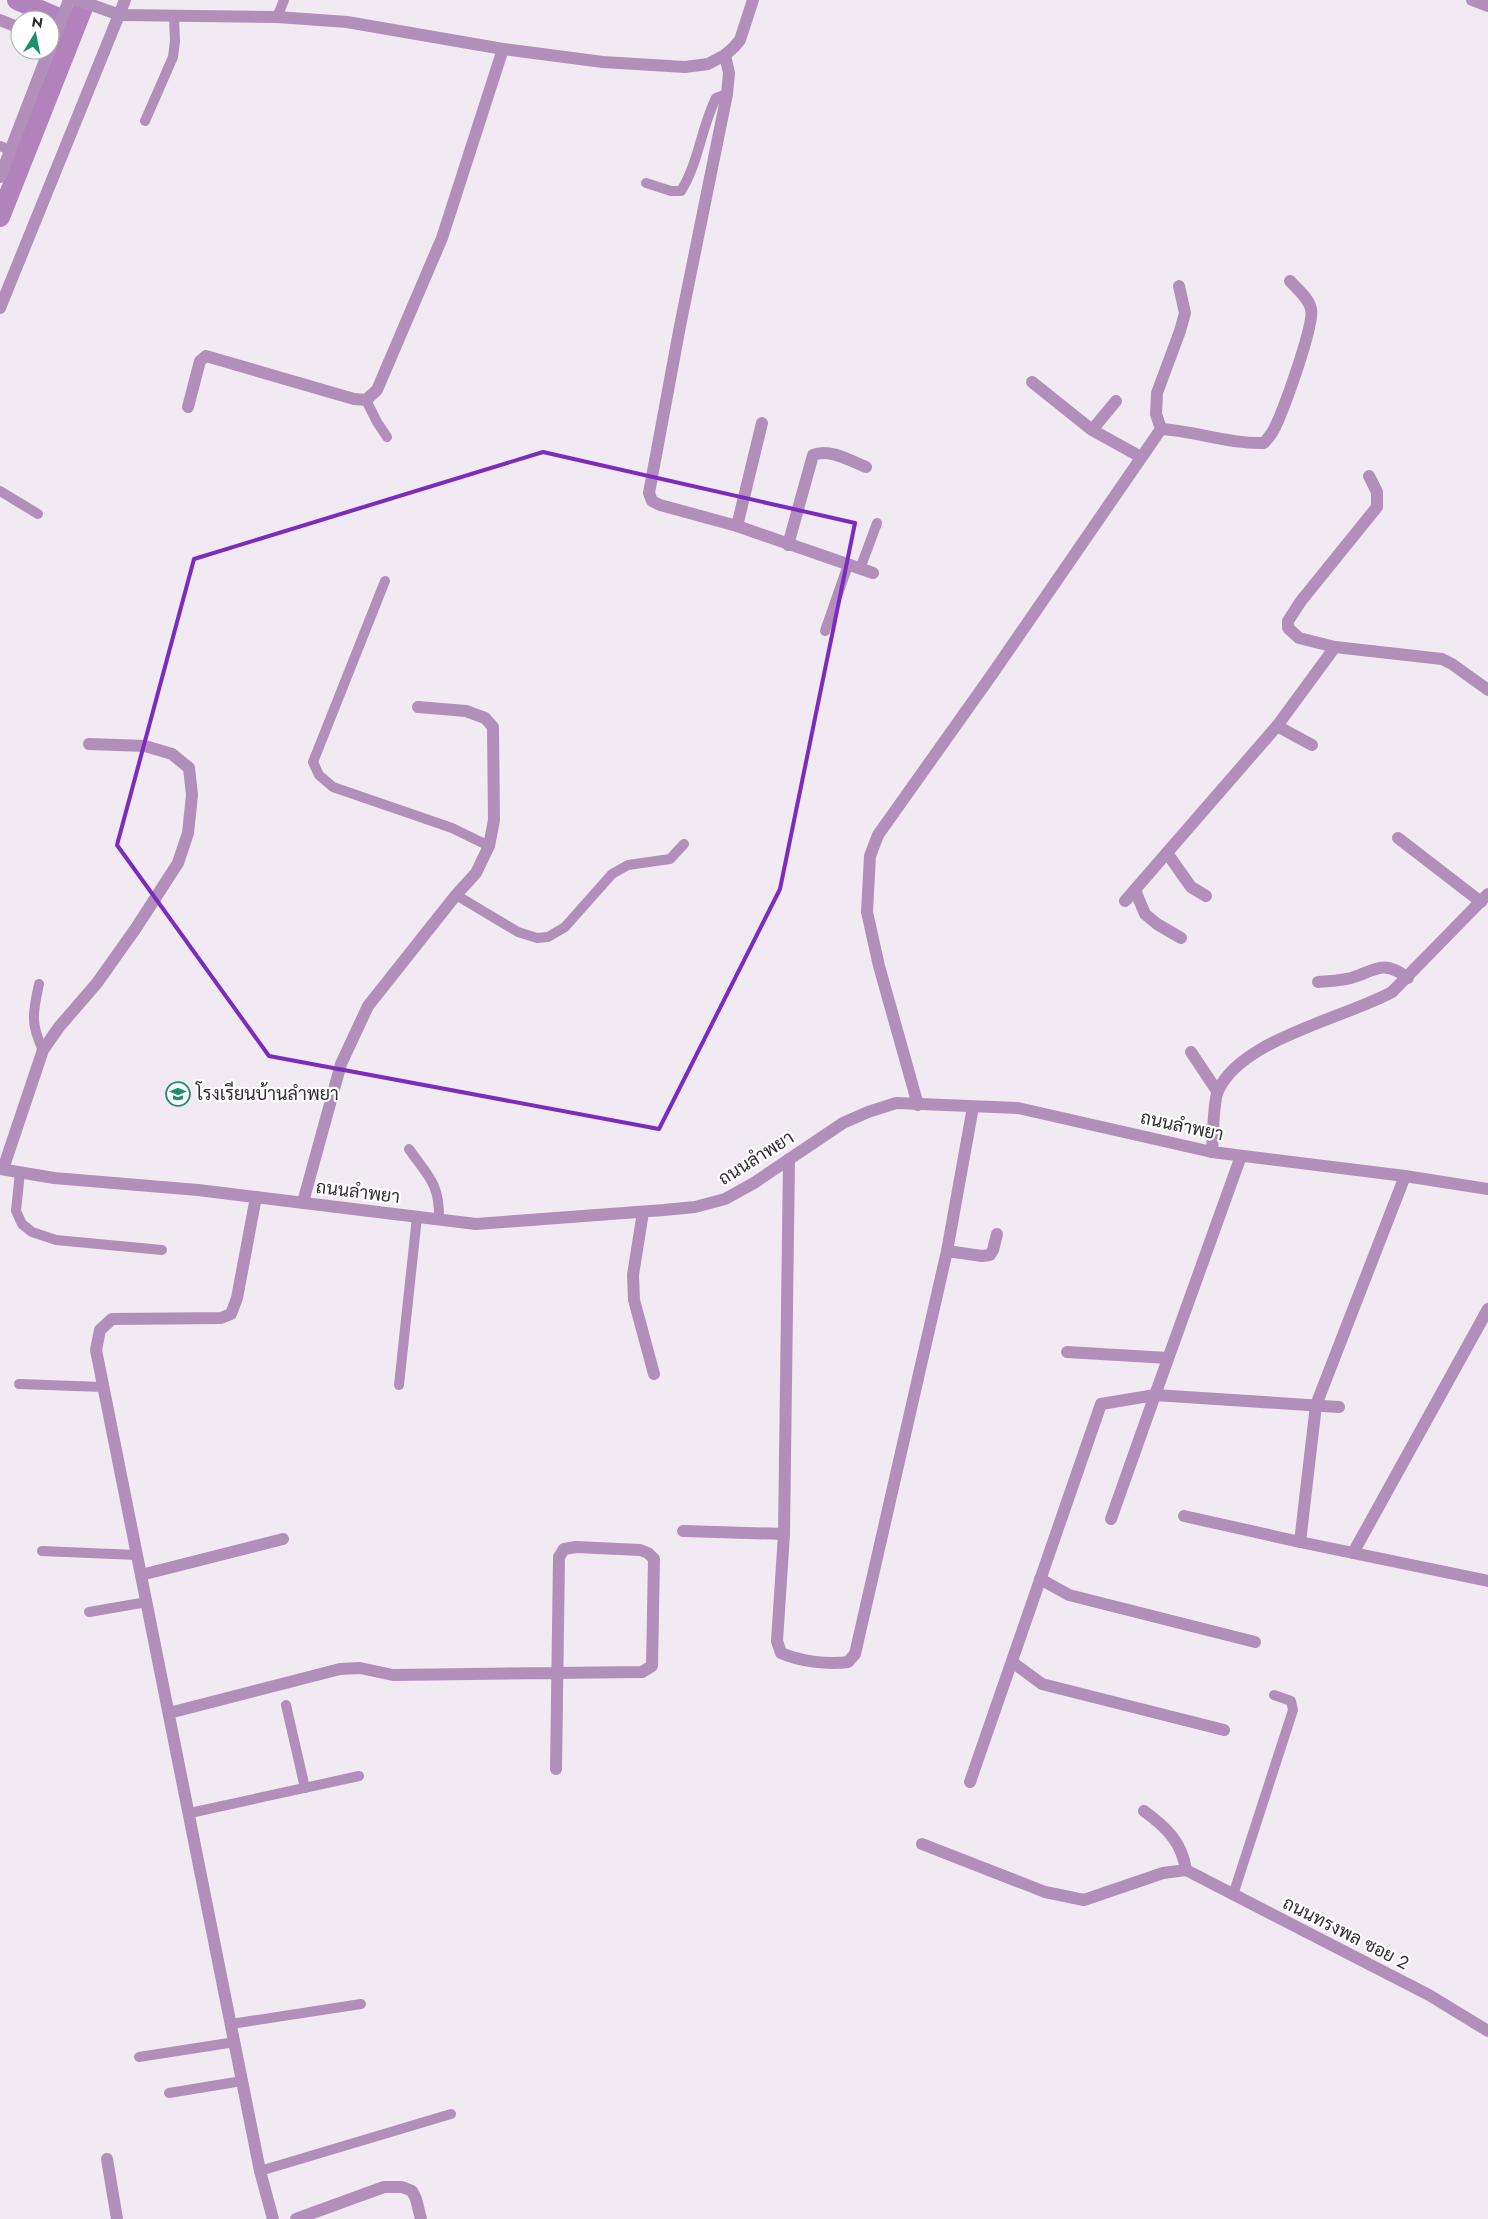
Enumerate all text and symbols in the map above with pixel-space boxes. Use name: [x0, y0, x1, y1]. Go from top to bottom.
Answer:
north arrow: [10, 10, 60, 60]
text: N: [30, 11, 44, 33]
school or university icon: โรงเรียนบ้านลำพยา: [165, 1081, 191, 1107]
place label: โรงเรียนบ้านลำพยา: [195, 1081, 339, 1107]
street label: ถนนลำพยา: [1138, 1104, 1226, 1148]
street label: ถนนลำพยา: [713, 1125, 799, 1191]
street label: ถนนลำพยา: [314, 1174, 402, 1210]
street label: ถนนทรงพล ซอย 2: [1278, 1890, 1414, 1976]

